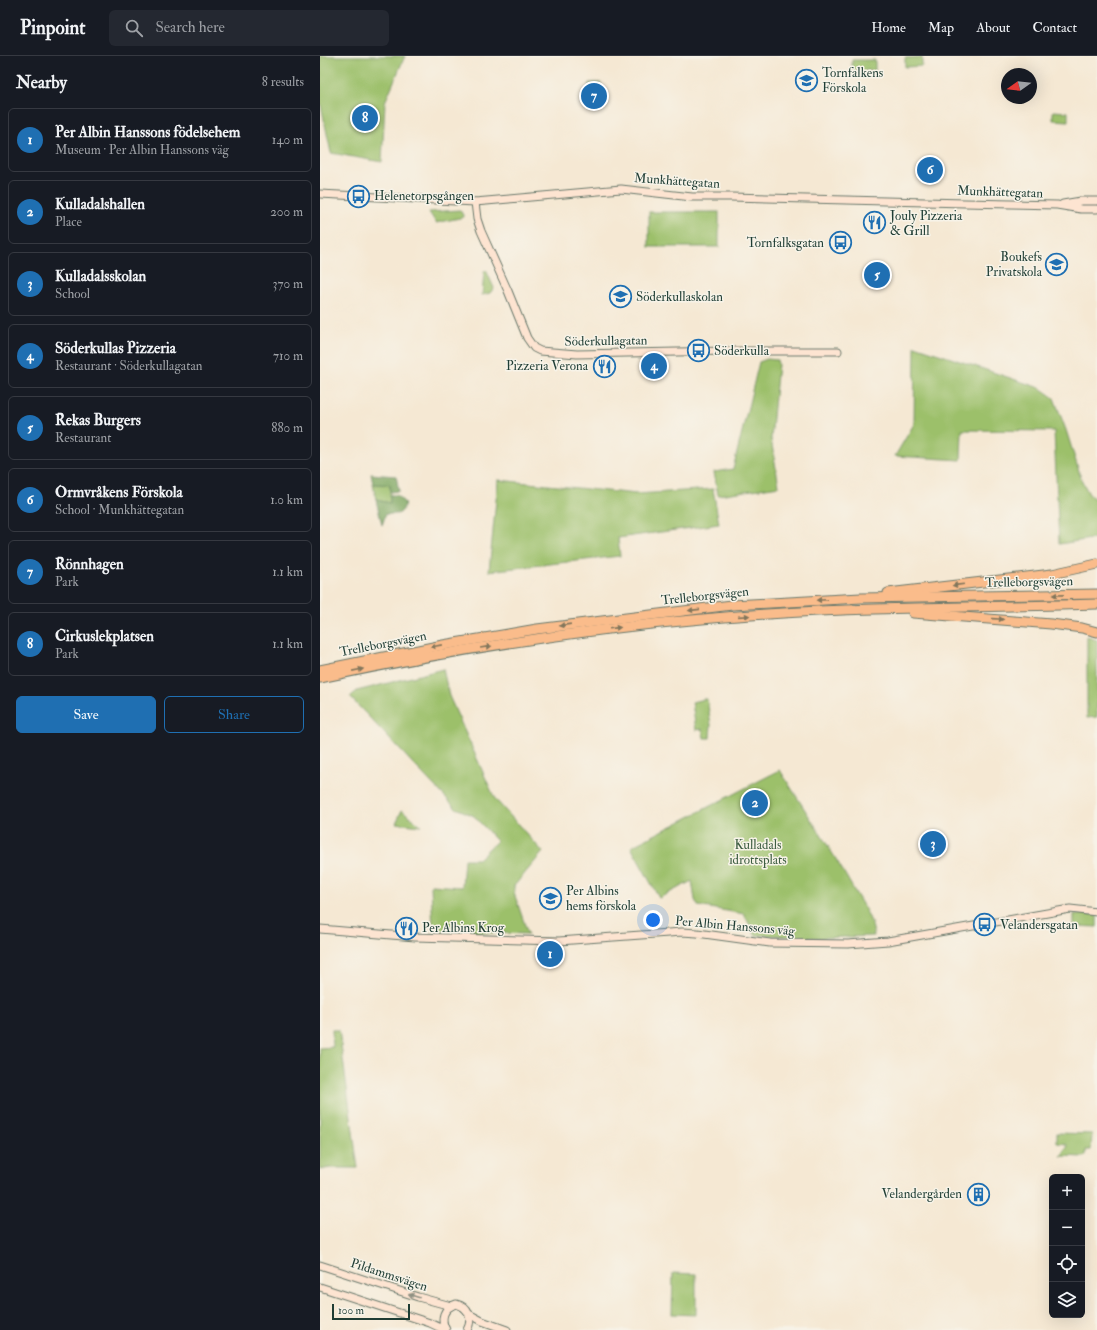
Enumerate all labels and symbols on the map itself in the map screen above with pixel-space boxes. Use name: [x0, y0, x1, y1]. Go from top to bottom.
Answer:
place label: Tornfalkens Förskola: [822, 65, 884, 96]
school or university icon: Tornfalkens Förskola: [793, 67, 819, 93]
north arrow: [1001, 68, 1037, 104]
pin: 7: [581, 81, 607, 111]
pin: 8: [352, 103, 378, 133]
pin: 6: [917, 155, 943, 185]
street label: Munkhättegatan: [634, 170, 721, 192]
bus stop icon: Helenetorpsgången: [345, 183, 371, 209]
street label: Munkhättegatan: [957, 183, 1044, 202]
place label: Helenetorpsgången: [374, 188, 474, 205]
place label: Jouly Pizzeria & Grill: [889, 208, 963, 239]
restaurant icon: Jouly Pizzeria & Grill: [862, 210, 888, 236]
bus stop icon: Tornfalksgatan: [827, 230, 853, 256]
place label: Tornfalksgatan: [747, 235, 824, 251]
place label: Boukefs Privatskola: [986, 249, 1043, 280]
school or university icon: Boukefs Privatskola: [1044, 251, 1070, 277]
pin: 5: [864, 260, 890, 290]
school or university icon: Söderkullaskolan: [607, 284, 633, 310]
place label: Söderkullaskolan: [636, 289, 723, 305]
street label: Söderkullagatan: [564, 332, 648, 350]
bus stop icon: Söderkulla: [686, 338, 712, 364]
place label: Söderkulla: [714, 343, 770, 359]
pin: 4: [641, 351, 667, 381]
restaurant icon: Pizzeria Verona: [591, 353, 617, 379]
place label: Pizzeria Verona: [506, 358, 589, 374]
street label: Trelleborgsvägen: [985, 573, 1074, 591]
one-way arrow: [952, 582, 964, 588]
street label: Trelleborgsvägen: [660, 583, 750, 609]
one-way arrow: [1052, 591, 1064, 598]
one-way arrow: [815, 597, 828, 603]
one-way arrow: [688, 606, 700, 613]
one-way arrow: [738, 613, 750, 620]
one-way arrow: [992, 616, 1004, 623]
one-way arrow: [559, 622, 571, 628]
one-way arrow: [609, 625, 621, 632]
street label: Trelleborgsvägen: [338, 628, 428, 660]
one-way arrow: [430, 644, 442, 650]
one-way arrow: [480, 644, 492, 650]
one-way arrow: [352, 667, 364, 673]
pin: 2: [742, 788, 768, 818]
pin: 3: [920, 829, 946, 859]
park label: Kulladals idrottsplats: [729, 837, 787, 869]
place label: Per Albins hems förskola: [566, 883, 637, 914]
school or university icon: Per Albins hems förskola: [538, 885, 564, 911]
your location: [643, 910, 663, 930]
bus stop icon: Velandersgatan: [971, 912, 997, 938]
street label: Per Albin Hanssons väg: [674, 913, 796, 939]
restaurant icon: Per Albins Krog: [393, 915, 419, 941]
place label: Velandersgatan: [1000, 917, 1078, 933]
place label: Per Albins Krog: [422, 920, 505, 936]
pin: 1: [537, 939, 563, 969]
building icon: Velandergården: [965, 1181, 991, 1207]
place label: Velandergården: [881, 1186, 962, 1202]
street label: Pildammsvägen: [348, 1255, 430, 1295]
one-way arrow: [407, 1292, 419, 1298]
scale bar: [332, 1302, 410, 1321]

